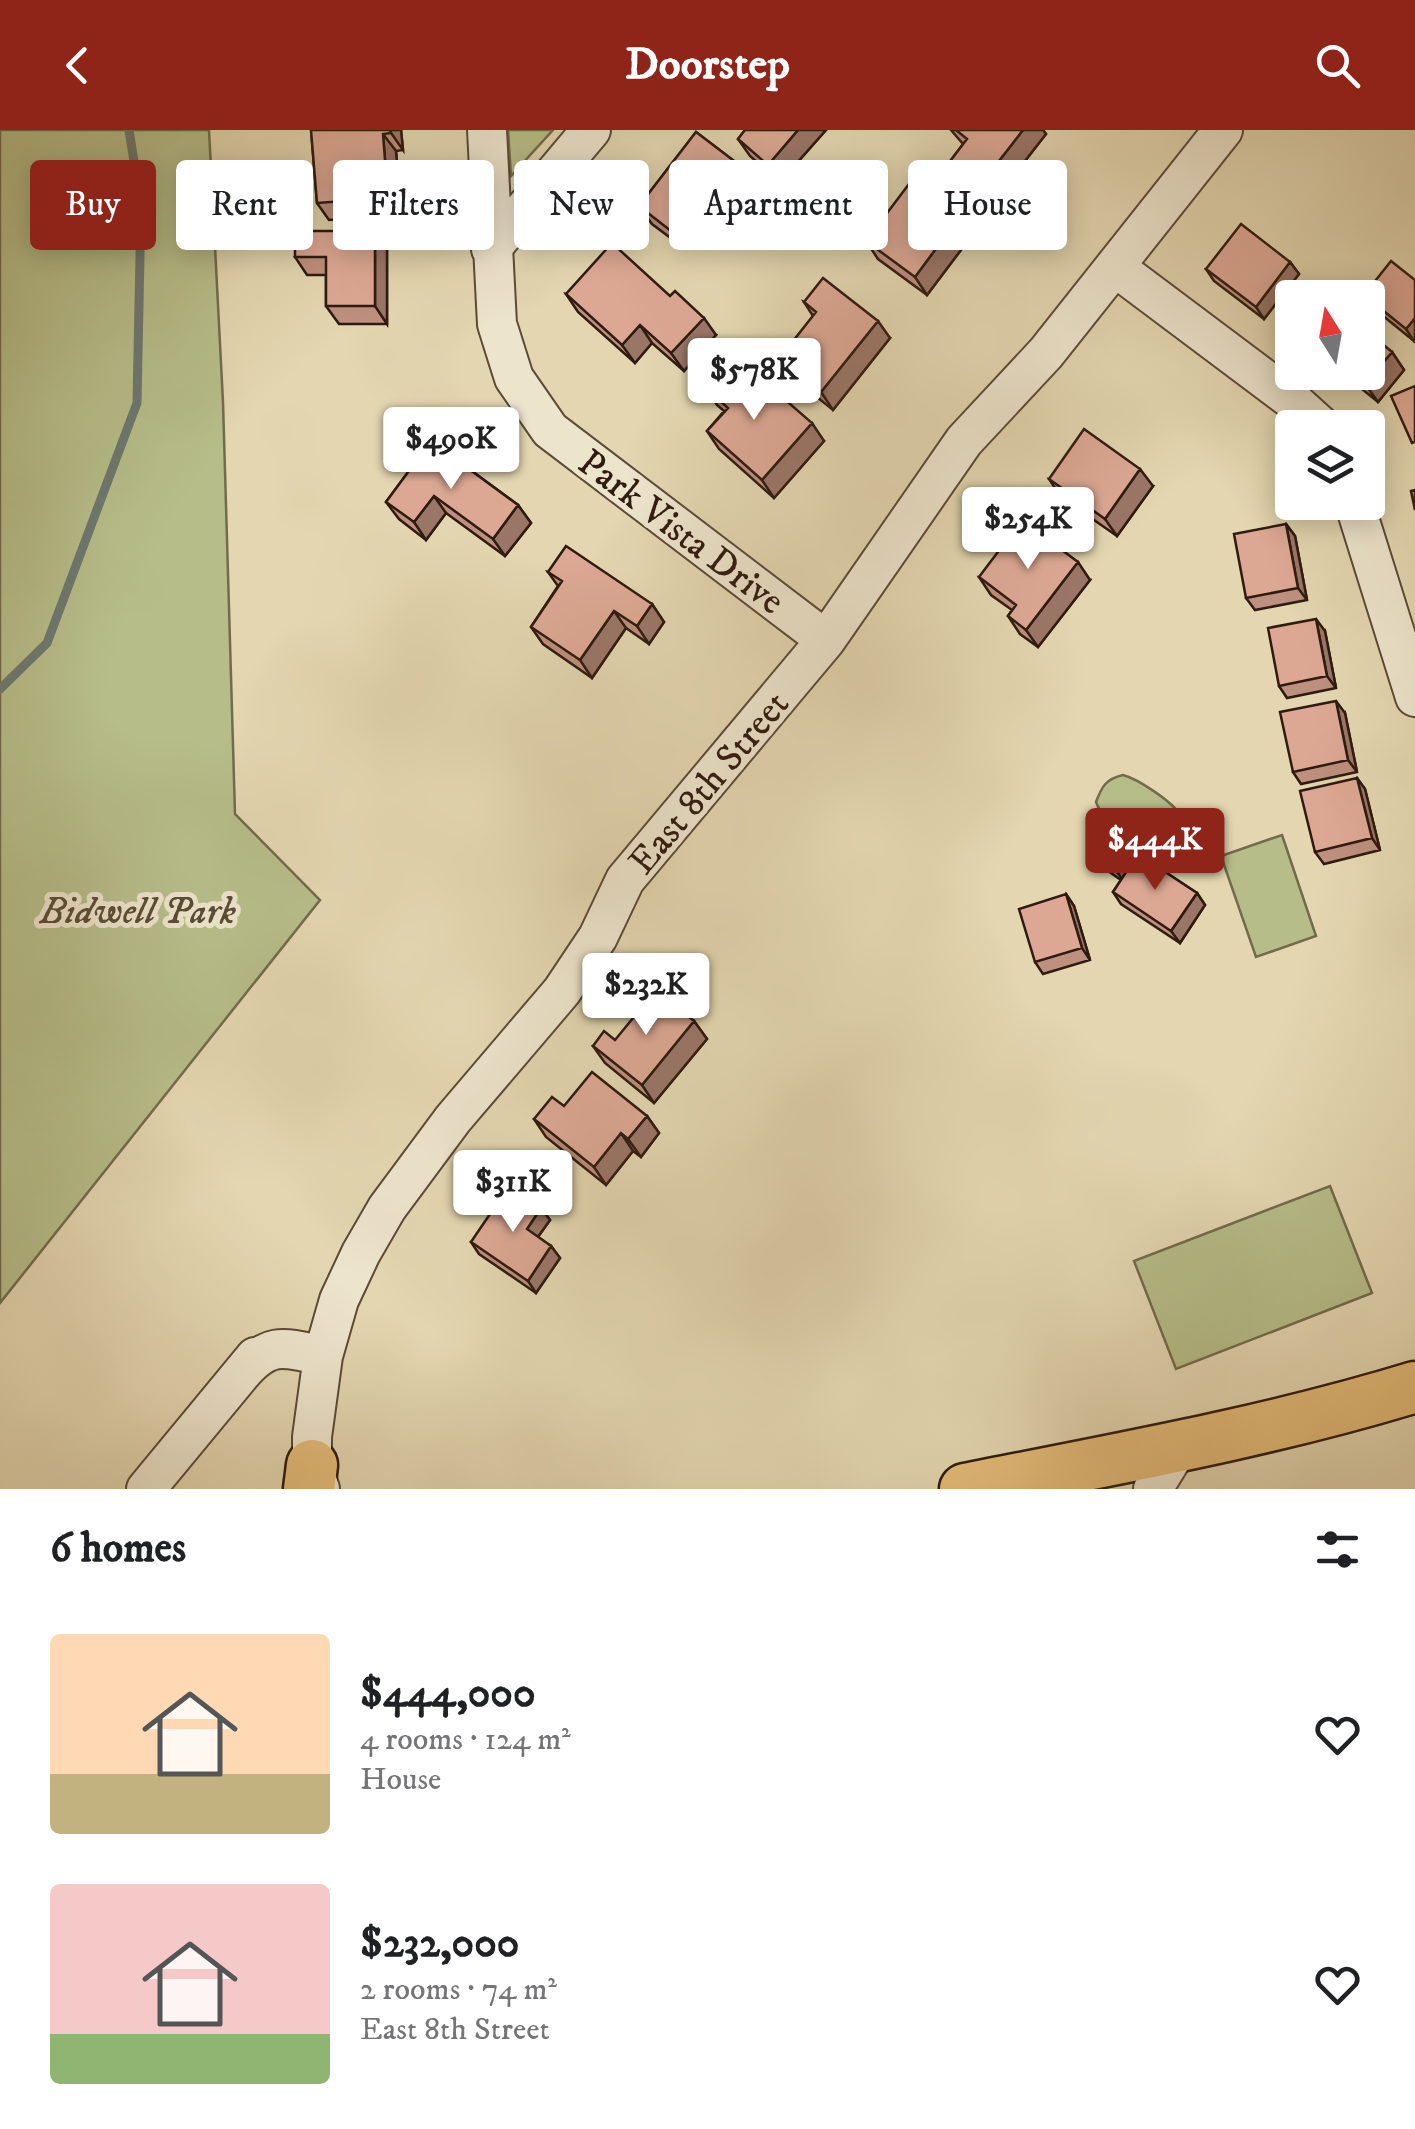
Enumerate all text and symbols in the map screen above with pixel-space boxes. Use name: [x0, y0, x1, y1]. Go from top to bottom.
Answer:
text: Doorstep: [625, 37, 790, 93]
icon: back: [50, 38, 105, 93]
icon: search: [1310, 38, 1365, 93]
chip: Buy: [30, 160, 156, 250]
chip: Rent: [176, 160, 313, 250]
chip: Filters: [333, 160, 494, 250]
chip: New: [514, 160, 649, 250]
chip: Apartment: [669, 160, 888, 250]
chip: House: [908, 160, 1067, 250]
north arrow: [1275, 280, 1385, 390]
map controls: [1275, 280, 1385, 520]
pin: $578K: [684, 338, 824, 423]
text: $578K: [710, 350, 798, 390]
pin: $490K: [381, 407, 521, 492]
button: layers: [1275, 410, 1385, 520]
text: $490K: [405, 419, 497, 459]
street label: Park Vista Drive: [568, 439, 794, 626]
pin: $254K: [958, 487, 1098, 572]
text: $254K: [984, 499, 1072, 539]
street label: East 8th Street: [619, 682, 800, 885]
pin: $444K: [1085, 808, 1225, 893]
text: $444K: [1107, 820, 1203, 860]
park label: Bidwell Park: [38, 888, 236, 936]
pin: $232K: [576, 953, 716, 1038]
text: $232K: [604, 965, 688, 1005]
pin: $311K: [443, 1150, 583, 1235]
text: $311K: [475, 1162, 551, 1202]
icon: filters: [1310, 1522, 1365, 1577]
text: 6 homes: [50, 1523, 186, 1575]
text: $444,000: [360, 1668, 536, 1720]
icon: home: [130, 1674, 250, 1794]
icon: heart: [1310, 1707, 1365, 1762]
text: 4 rooms · 124 m²: [360, 1720, 571, 1760]
text: House: [360, 1760, 441, 1800]
text: $232,000: [360, 1918, 519, 1970]
icon: home: [130, 1924, 250, 2044]
icon: heart: [1310, 1957, 1365, 2012]
text: 2 rooms · 74 m²: [360, 1970, 557, 2010]
text: East 8th Street: [360, 2010, 550, 2050]

